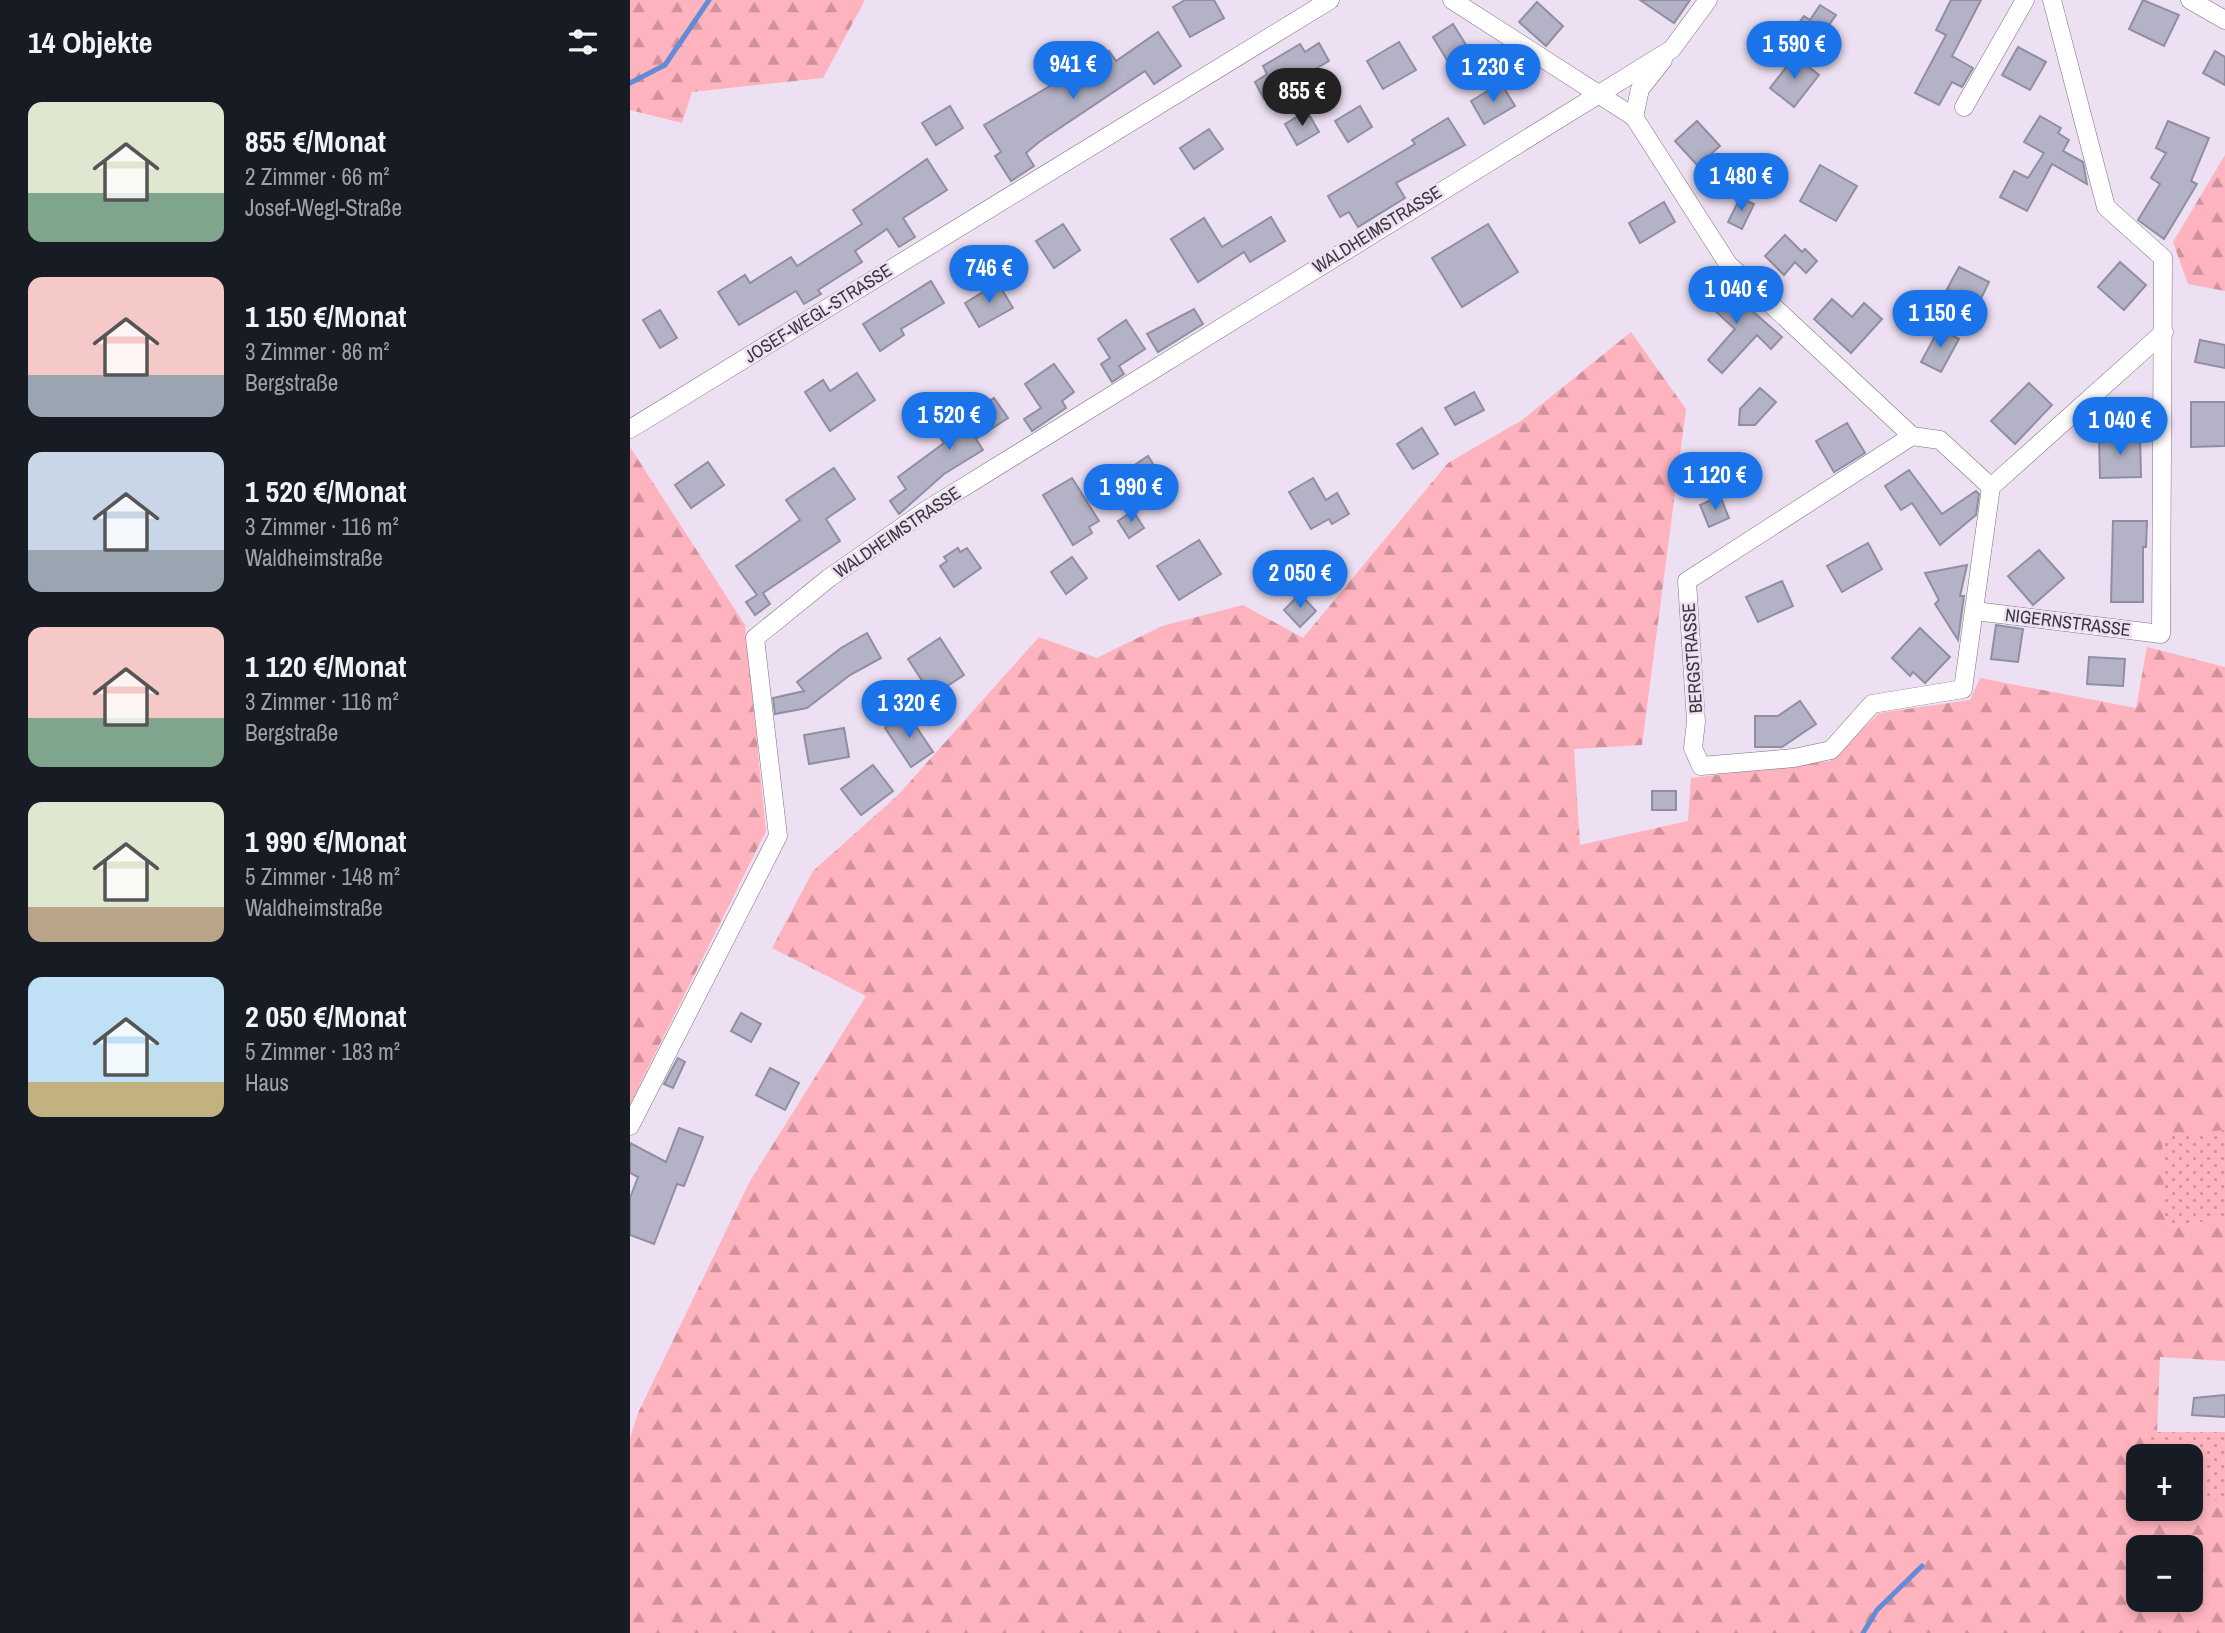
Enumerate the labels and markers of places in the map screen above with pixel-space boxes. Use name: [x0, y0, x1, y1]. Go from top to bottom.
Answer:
pin: 1 590 €: [1729, 22, 1859, 81]
pin: 941 €: [1024, 42, 1122, 101]
pin: 1 230 €: [1428, 44, 1558, 104]
pin: 855 €: [1253, 68, 1351, 128]
pin: 1 480 €: [1676, 154, 1806, 213]
pin: 746 €: [940, 246, 1038, 305]
pin: 1 040 €: [1671, 266, 1801, 326]
pin: 1 150 €: [1875, 290, 2005, 350]
pin: 1 520 €: [884, 392, 1014, 452]
pin: 1 040 €: [2055, 398, 2185, 457]
pin: 1 120 €: [1650, 452, 1780, 512]
pin: 1 990 €: [1066, 464, 1196, 524]
pin: 2 050 €: [1235, 550, 1365, 610]
pin: 1 320 €: [844, 680, 974, 740]

